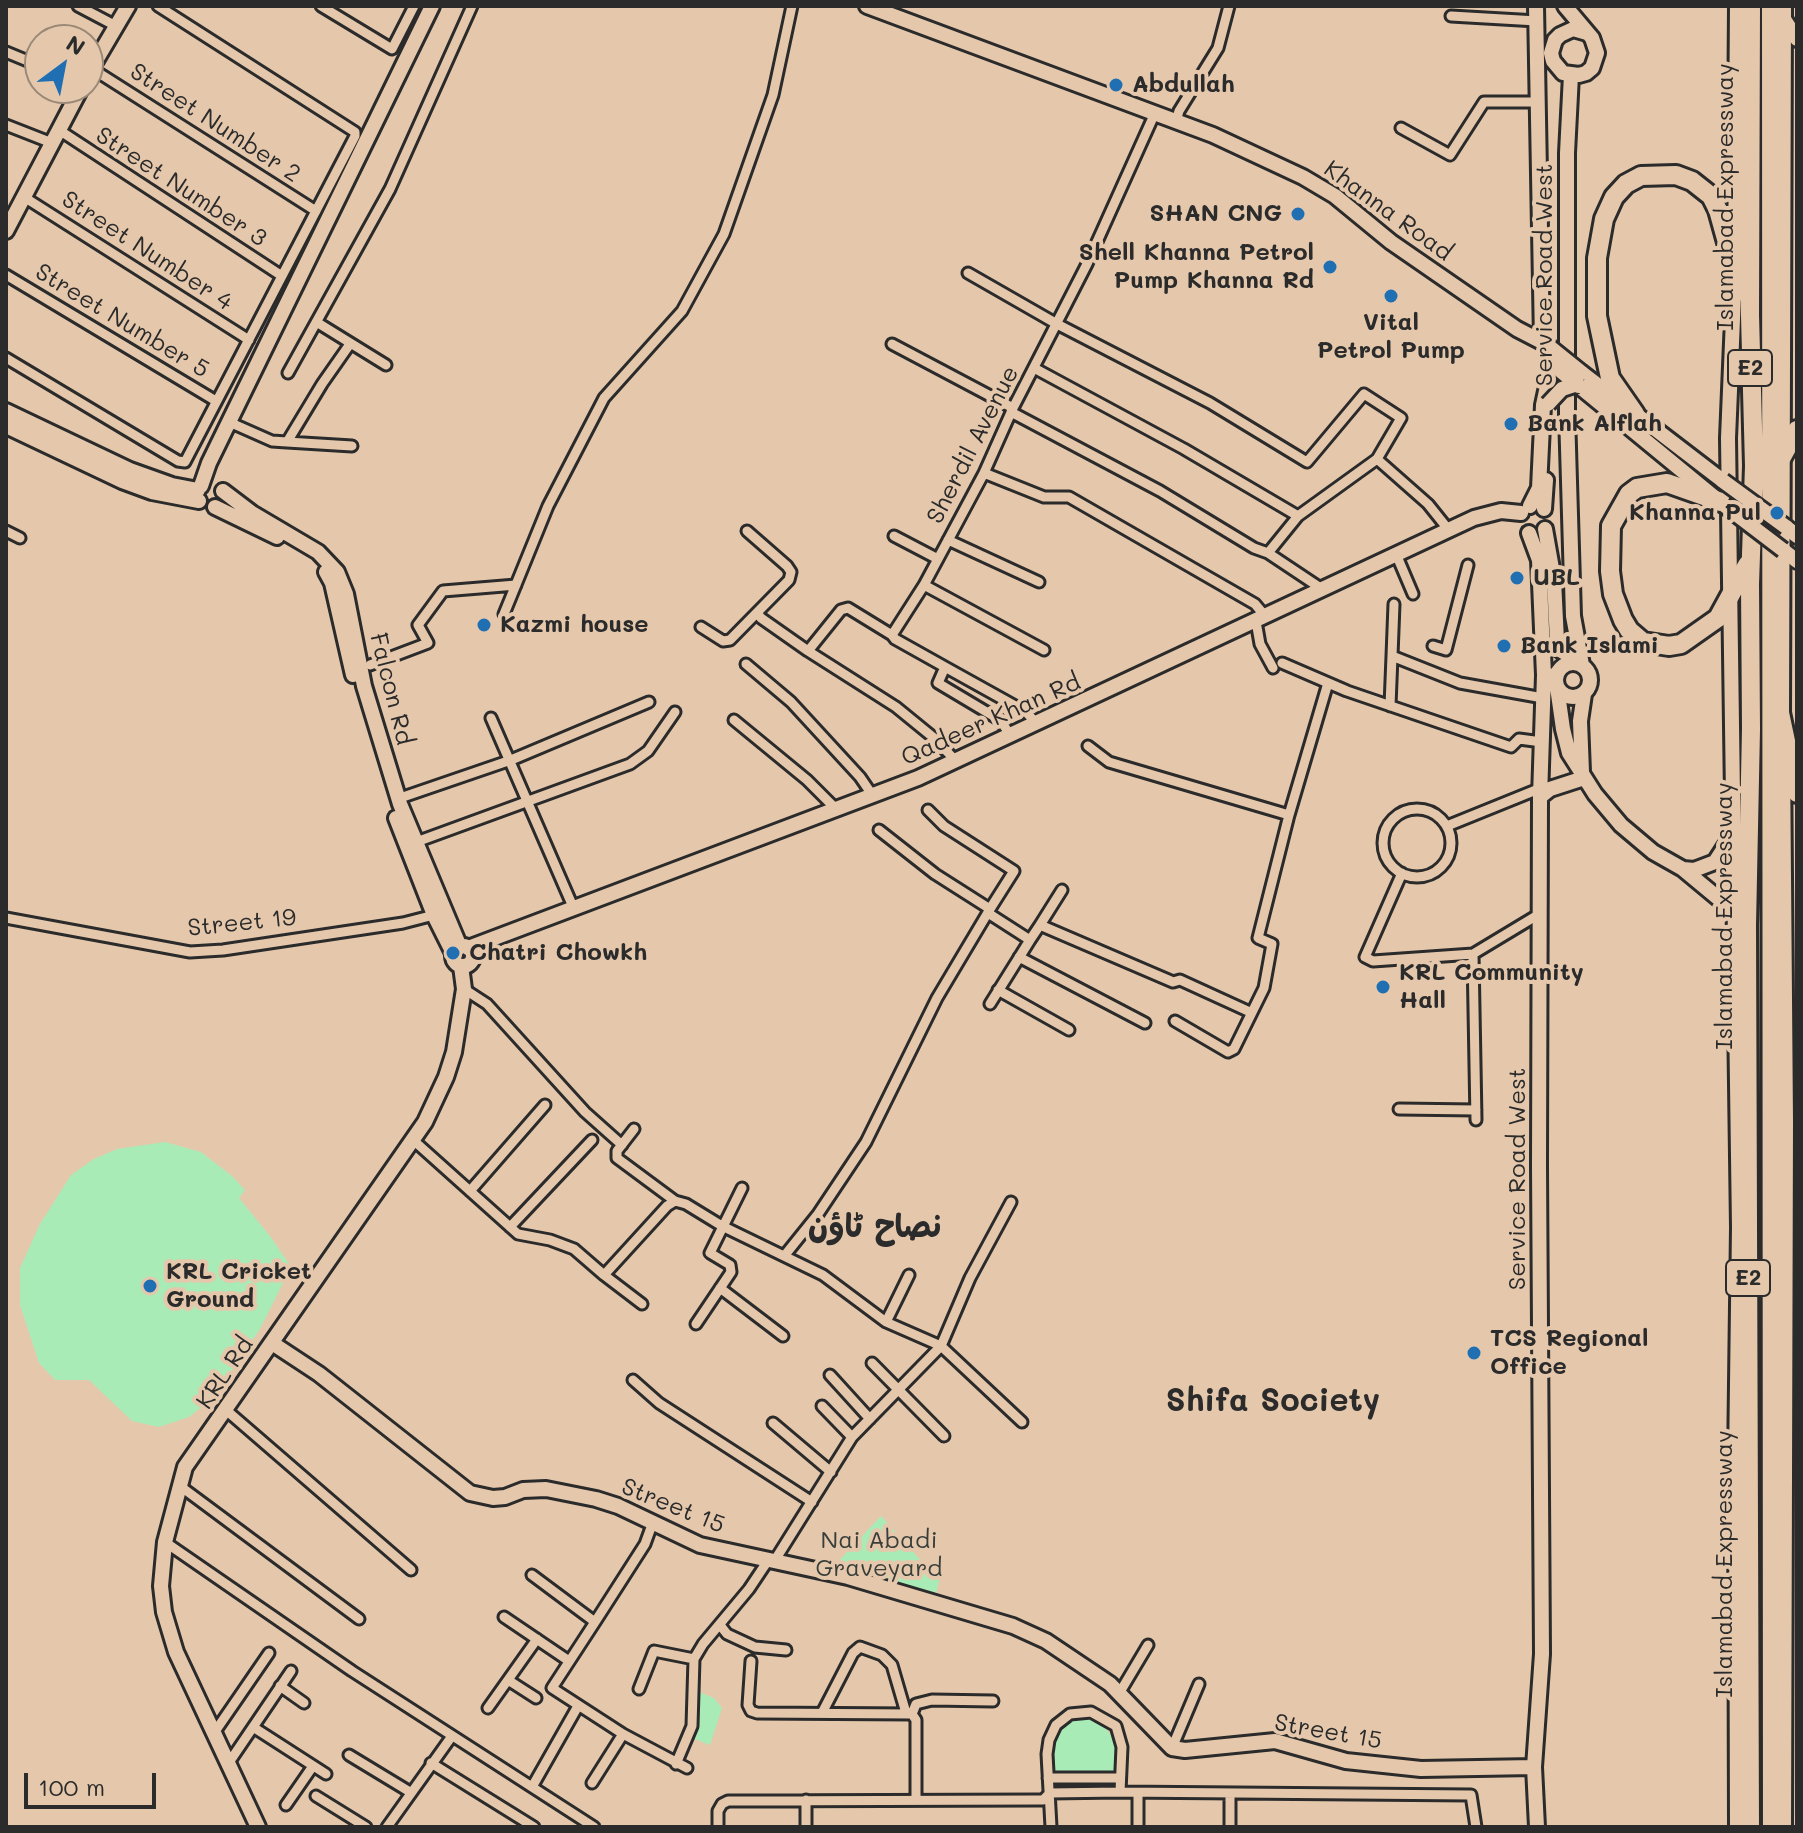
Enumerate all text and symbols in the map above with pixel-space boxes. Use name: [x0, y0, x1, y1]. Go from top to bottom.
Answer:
north arrow: [24, 24, 104, 104]
text: N: [61, 28, 91, 62]
street label: Street Number 2: [124, 57, 306, 189]
street label: Islamabad Expressway: [1712, 63, 1740, 331]
place label: Abdullah: [1132, 71, 1235, 99]
marker: Abdullah: [1107, 76, 1125, 94]
street label: Street Number 3: [90, 121, 272, 253]
street label: Khanna Road: [1318, 155, 1458, 267]
street label: Service Road West: [1531, 164, 1559, 386]
street label: Street Number 4: [56, 185, 238, 317]
place label: SHAN CNG: [1150, 200, 1282, 228]
marker: SHAN CNG: [1289, 205, 1307, 223]
place label: Shell Khanna Petrol Pump Khanna Rd: [1079, 239, 1314, 295]
street label: Street Number 5: [30, 258, 214, 384]
marker: Shell Khanna Petrol Pump Khanna Rd: [1321, 258, 1339, 276]
marker: Vital Petrol Pump: [1382, 287, 1400, 305]
place label: Vital Petrol Pump: [1317, 309, 1465, 365]
road number: E2: [1728, 350, 1772, 386]
street label: Sherdil Avenue: [921, 361, 1025, 529]
place label: Bank Alflah: [1527, 410, 1662, 438]
marker: Bank Alflah: [1502, 415, 1520, 433]
place label: Khanna Pul: [1629, 499, 1761, 527]
marker: Khanna Pul: [1768, 504, 1786, 522]
place label: UBL: [1533, 564, 1580, 592]
marker: UBL: [1508, 569, 1526, 587]
place label: Kazmi house: [500, 611, 649, 639]
marker: Kazmi house: [475, 616, 493, 634]
street label: Falcon Rd: [363, 630, 419, 748]
place label: Bank Islami: [1520, 632, 1659, 660]
marker: Bank Islami: [1495, 637, 1513, 655]
street label: Qadeer Khan Rd: [897, 668, 1085, 772]
street label: Islamabad Expressway: [1711, 782, 1739, 1050]
street label: Street 19: [186, 903, 298, 943]
place label: Chatri Chowkh: [469, 939, 647, 967]
marker: Chatri Chowkh: [444, 944, 462, 962]
place label: KRL Community Hall: [1399, 959, 1584, 1015]
marker: KRL Community Hall: [1374, 978, 1392, 996]
street label: Service Road West: [1504, 1068, 1532, 1290]
district label: نصاح ٹاؤن: [808, 1208, 944, 1246]
place label: KRL Cricket Ground: [166, 1258, 312, 1314]
road number: E2: [1726, 1260, 1770, 1296]
marker: KRL Cricket Ground: [141, 1277, 159, 1295]
place label: TCS Regional Office: [1490, 1325, 1649, 1381]
street label: KRL Rd: [190, 1331, 260, 1415]
marker: TCS Regional Office: [1465, 1344, 1483, 1362]
district label: Shifa Society: [1166, 1382, 1380, 1420]
street label: Islamabad Expressway: [1711, 1430, 1739, 1698]
street label: Street 15: [617, 1472, 729, 1540]
park label: Nai Abadi Graveyard: [815, 1527, 943, 1583]
street label: Street 15: [1272, 1708, 1384, 1756]
scale bar: [28, 1757, 160, 1807]
text: 100 m: [38, 1771, 105, 1802]

